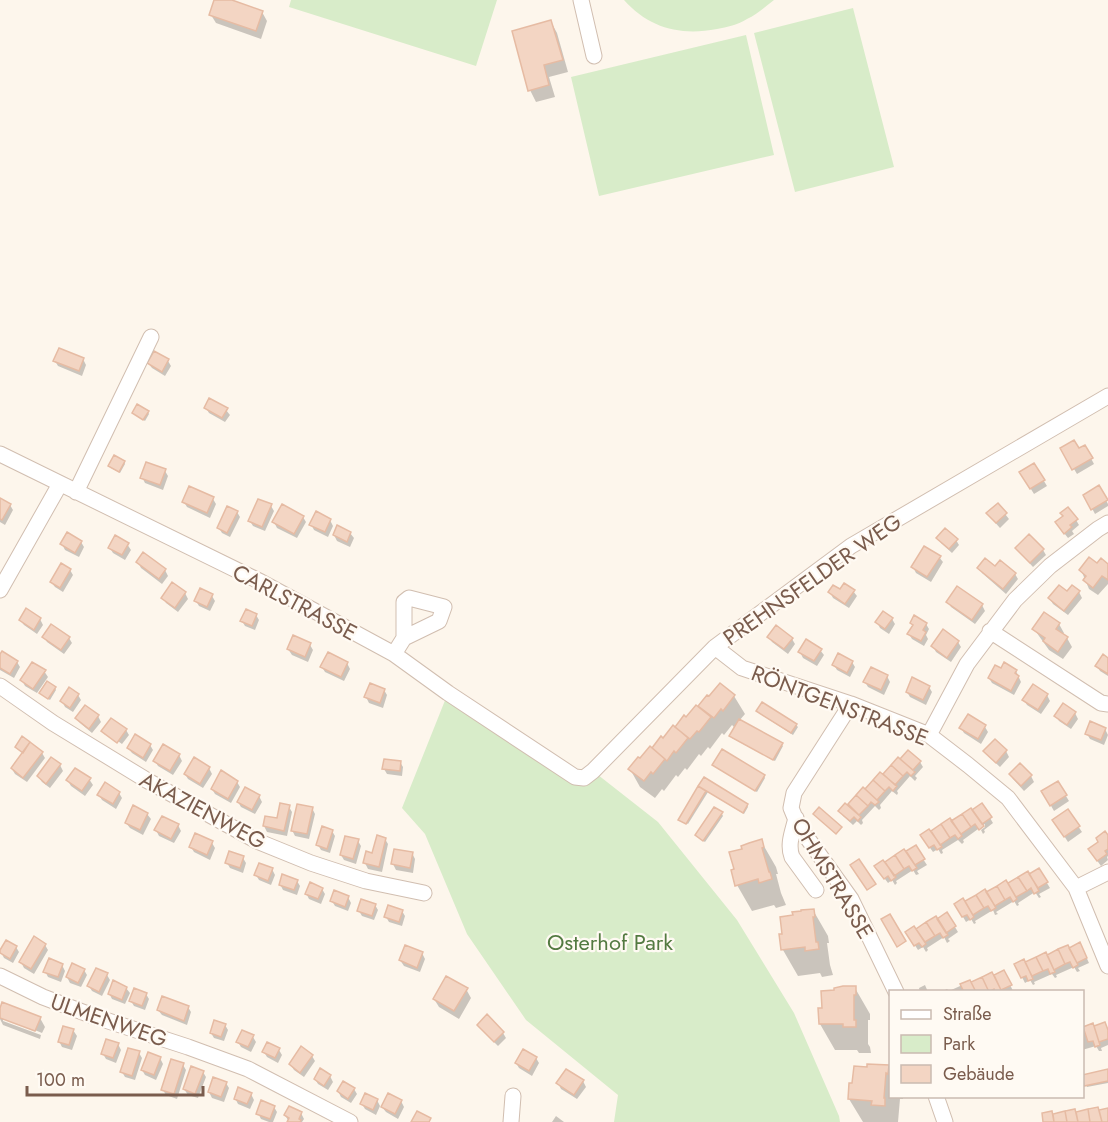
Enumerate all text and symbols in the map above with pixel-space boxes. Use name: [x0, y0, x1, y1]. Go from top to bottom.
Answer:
street label: PREHNSFELDER WEG: [716, 505, 908, 653]
street label: CARLSTRASSE: [227, 556, 363, 648]
street label: RÖNTGENSTRASSE: [747, 656, 933, 754]
street label: AKAZIENWEG: [134, 763, 272, 857]
street label: OHMSTRASSE: [784, 811, 882, 945]
park label: Osterhof Park: [547, 926, 673, 958]
street label: ULMENWEG: [46, 985, 172, 1055]
legend: [889, 990, 1084, 1098]
text: Straße: [943, 1001, 991, 1027]
text: Park: [943, 1031, 975, 1057]
scale bar: [27, 1059, 202, 1097]
text: Gebäude: [943, 1061, 1014, 1087]
text: 100 m: [36, 1067, 85, 1093]

